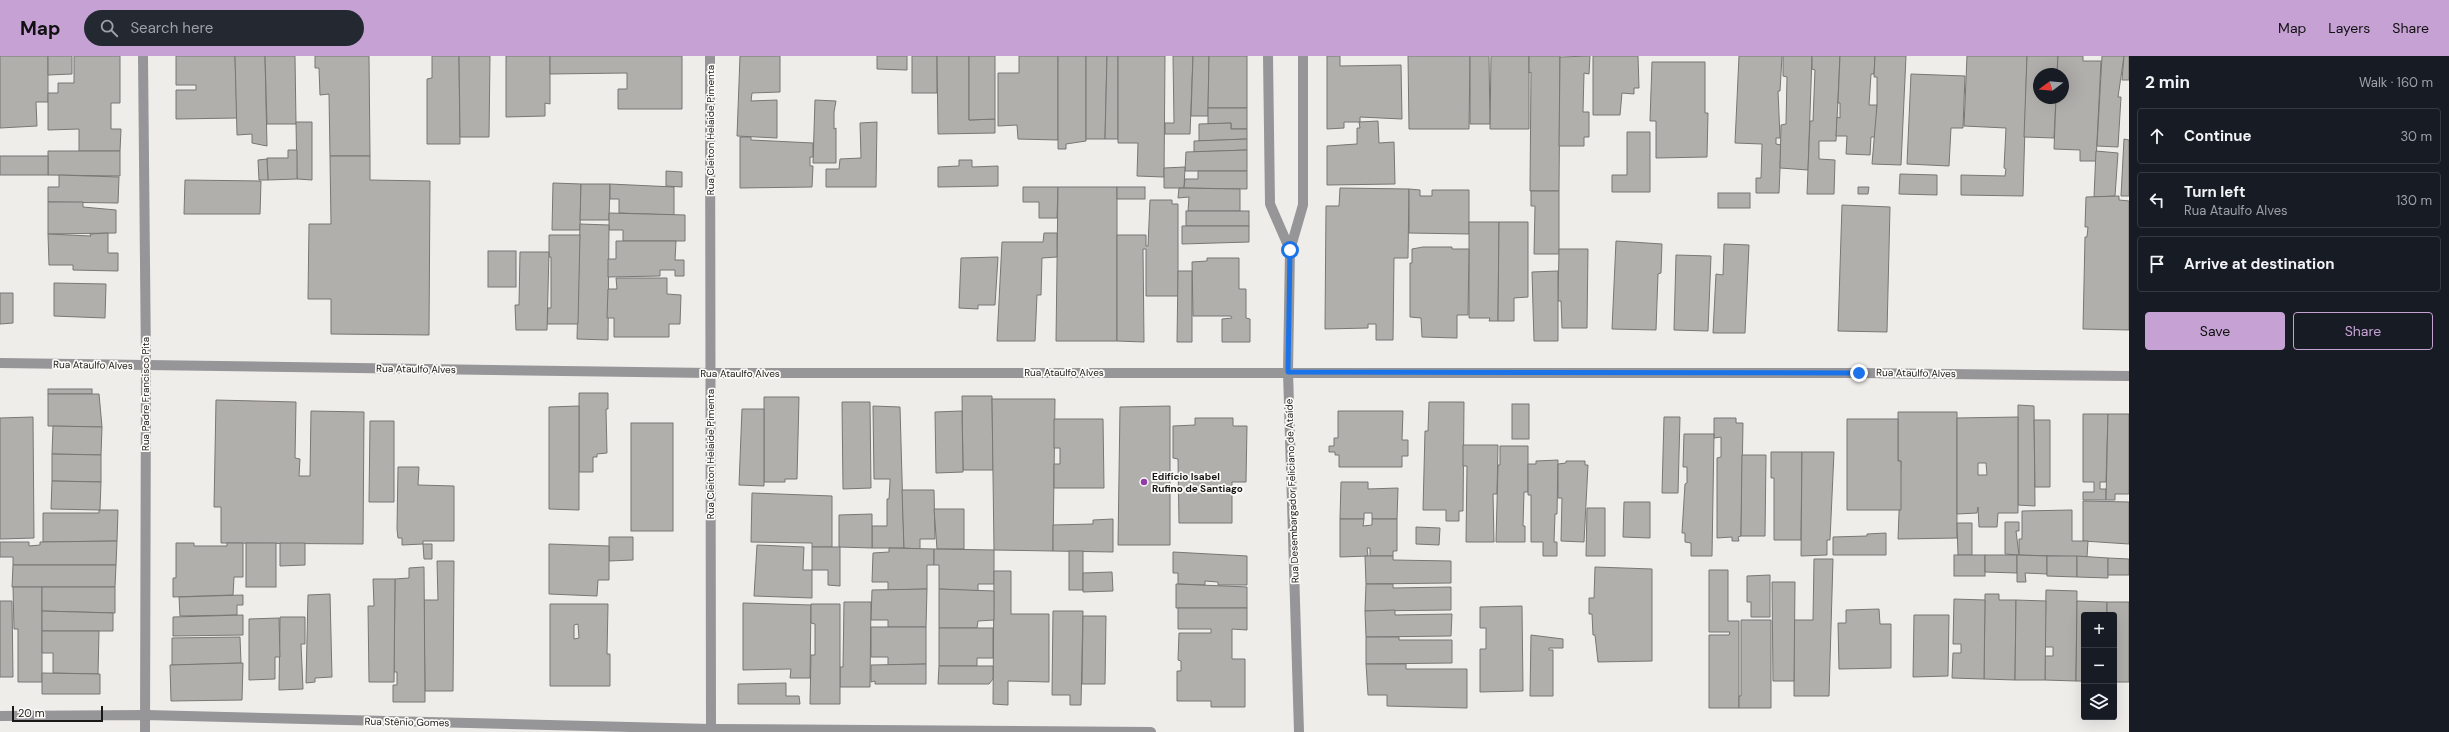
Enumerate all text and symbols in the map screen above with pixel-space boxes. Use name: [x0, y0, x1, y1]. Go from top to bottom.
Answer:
search box: [84, 10, 364, 46]
text: Map: [20, 16, 60, 41]
icon: search: [98, 17, 120, 39]
text: Search here: [130, 18, 213, 38]
text: Map: [2278, 19, 2306, 37]
text: Layers: [2328, 19, 2370, 37]
text: Share: [2392, 19, 2429, 37]
street label: Rua Cleiton Helaide Pimenta: [704, 65, 717, 195]
north arrow: [2033, 68, 2069, 104]
text: 2 min: [2145, 71, 2190, 93]
text: Walk · 160 m: [2359, 74, 2433, 91]
icon: ahead: [2146, 125, 2168, 147]
text: Continue: [2184, 126, 2252, 146]
text: 30 m: [2400, 128, 2432, 145]
text: Turn left: [2184, 182, 2245, 202]
icon: left: [2146, 189, 2168, 211]
text: 130 m: [2396, 192, 2432, 209]
text: Rua Ataulfo Alves: [2184, 202, 2288, 219]
route start: [1281, 241, 1299, 259]
icon: arrive: [2146, 253, 2168, 275]
text: Arrive at destination: [2184, 254, 2335, 274]
button: Save: [2145, 312, 2285, 350]
button: Share: [2293, 312, 2433, 350]
street label: Rua Padre Francisco Pita: [139, 337, 152, 451]
street label: Rua Ataulfo Alves: [53, 358, 133, 372]
street label: Rua Ataulfo Alves: [376, 362, 456, 376]
route end: [1850, 364, 1868, 382]
street label: Rua Ataulfo Alves: [1024, 366, 1104, 379]
street label: Rua Ataulfo Alves: [1876, 366, 1956, 380]
street label: Rua Ataulfo Alves: [700, 367, 780, 380]
street label: Rua Cleiton Helaide Pimenta: [704, 389, 717, 519]
street label: Rua Desembargador Feliciano de Ataíde: [1282, 398, 1302, 583]
place label: Edifício Isabel Rufino de Santiago: [1152, 470, 1243, 495]
marker: Edifício Isabel Rufino de Santiago: [1139, 477, 1149, 487]
map controls: [2081, 612, 2117, 720]
button: +: [2081, 612, 2117, 648]
button: −: [2081, 648, 2117, 684]
button: layers: [2081, 684, 2117, 720]
scale bar: [12, 704, 103, 723]
text: 20 m: [18, 706, 44, 720]
street label: Rua Stênio Gomes: [364, 715, 450, 729]

